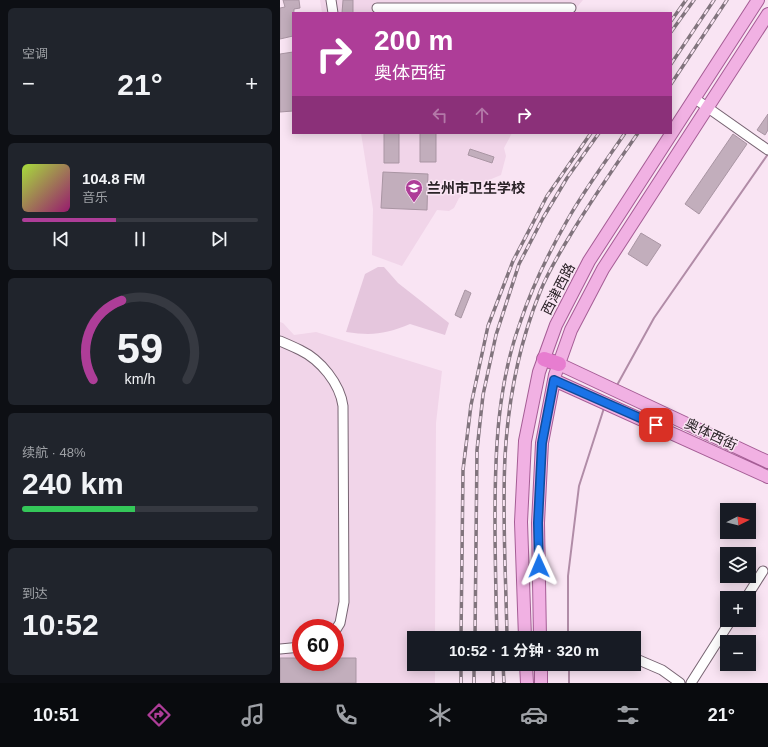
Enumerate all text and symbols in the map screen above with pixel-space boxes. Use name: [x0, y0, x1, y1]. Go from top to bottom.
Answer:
text: 200 m: [374, 25, 453, 56]
icon: right: [308, 28, 360, 80]
text: 空调: [22, 46, 48, 61]
text: 奥体西街: [374, 63, 446, 83]
text: 21°: [117, 68, 163, 101]
text: −: [22, 71, 35, 96]
text: +: [245, 71, 258, 96]
icon: left: [429, 104, 451, 126]
icon: ahead: [471, 104, 493, 126]
icon: right: [513, 104, 535, 126]
text: 104.8 FM: [82, 170, 145, 187]
school or university icon: 兰州市卫生学校: [404, 178, 424, 203]
place label: 兰州市卫生学校: [427, 180, 525, 196]
text: 音乐: [82, 190, 108, 205]
icon: previous: [50, 228, 72, 250]
icon: pause: [129, 228, 151, 250]
icon: next: [208, 228, 230, 250]
street label: 西津西路: [538, 260, 578, 318]
text: 59: [117, 324, 163, 371]
text: km/h: [125, 370, 156, 386]
pin: [639, 408, 673, 442]
icon: arrive: [645, 414, 667, 436]
street label: 奥体西街: [682, 415, 740, 453]
text: 续航 · 48%: [22, 445, 86, 460]
text: 240 km: [22, 467, 124, 500]
north arrow: [720, 503, 756, 539]
map controls: [720, 503, 756, 671]
position arrow: [518, 545, 560, 587]
button: layers: [720, 547, 756, 583]
text: 到达: [22, 586, 48, 601]
button: +: [720, 591, 756, 627]
text: 10:52: [22, 608, 99, 641]
speed limit sign: 60: [292, 619, 344, 671]
button: −: [720, 635, 756, 671]
text: 10:52 · 1 分钟 · 320 m: [449, 642, 599, 659]
icon: directions: [145, 701, 173, 729]
icon: music: [239, 701, 267, 729]
icon: phone: [332, 701, 360, 729]
icon: climate: [426, 701, 454, 729]
icon: car: [520, 701, 548, 729]
icon: filters: [614, 701, 642, 729]
text: 10:51: [33, 705, 79, 725]
text: 21°: [708, 705, 735, 725]

